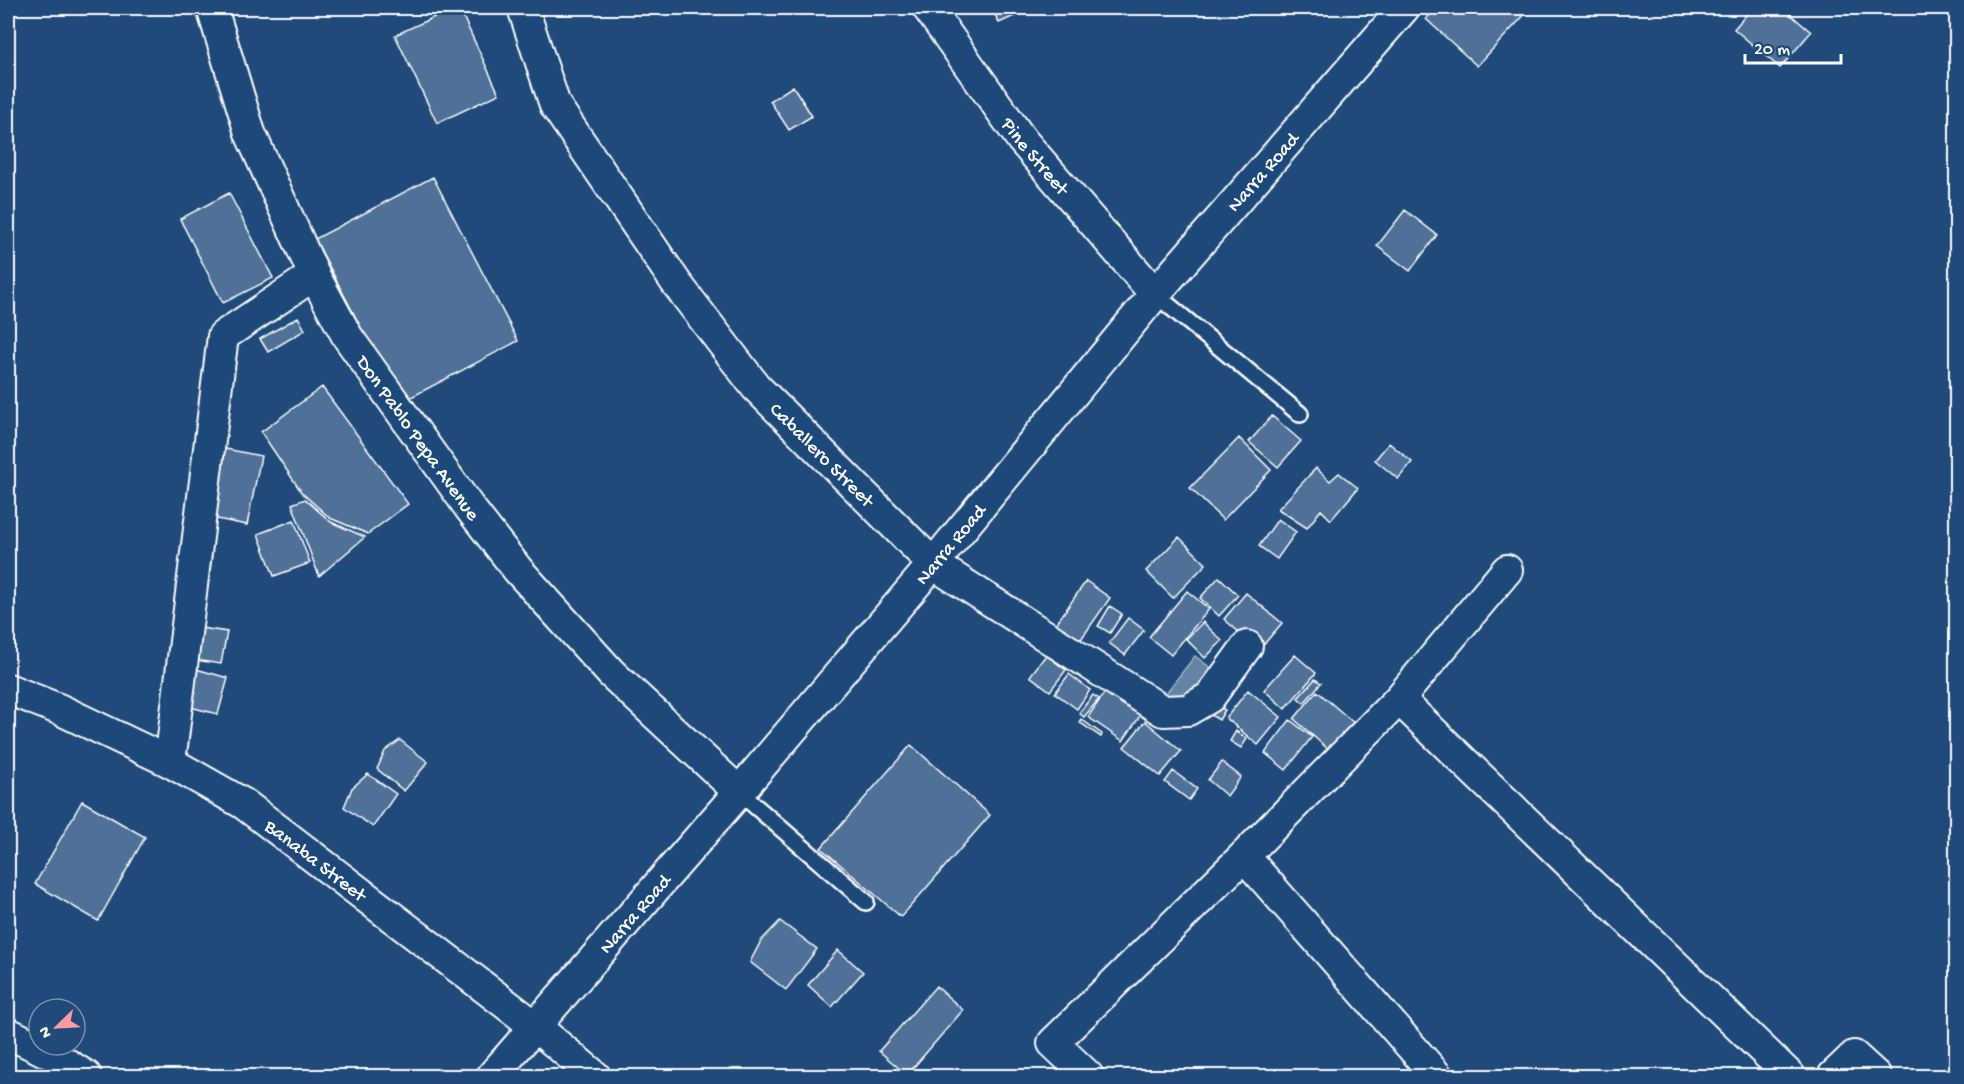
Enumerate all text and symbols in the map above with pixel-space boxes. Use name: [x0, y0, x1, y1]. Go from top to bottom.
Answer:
scale bar: [1745, 27, 1841, 65]
text: 20 m: [1754, 40, 1790, 61]
street label: Pine Street: [994, 114, 1073, 202]
street label: Narra Road: [1224, 127, 1307, 218]
street label: Don Pablo Pepa Avenue: [349, 351, 484, 527]
street label: Caballero Street: [763, 399, 879, 515]
street label: Narra Road: [912, 499, 994, 591]
street label: Banaba Street: [258, 815, 371, 909]
street label: Narra Road: [596, 869, 679, 960]
north arrow: [27, 997, 87, 1057]
text: N: [35, 1023, 57, 1040]

